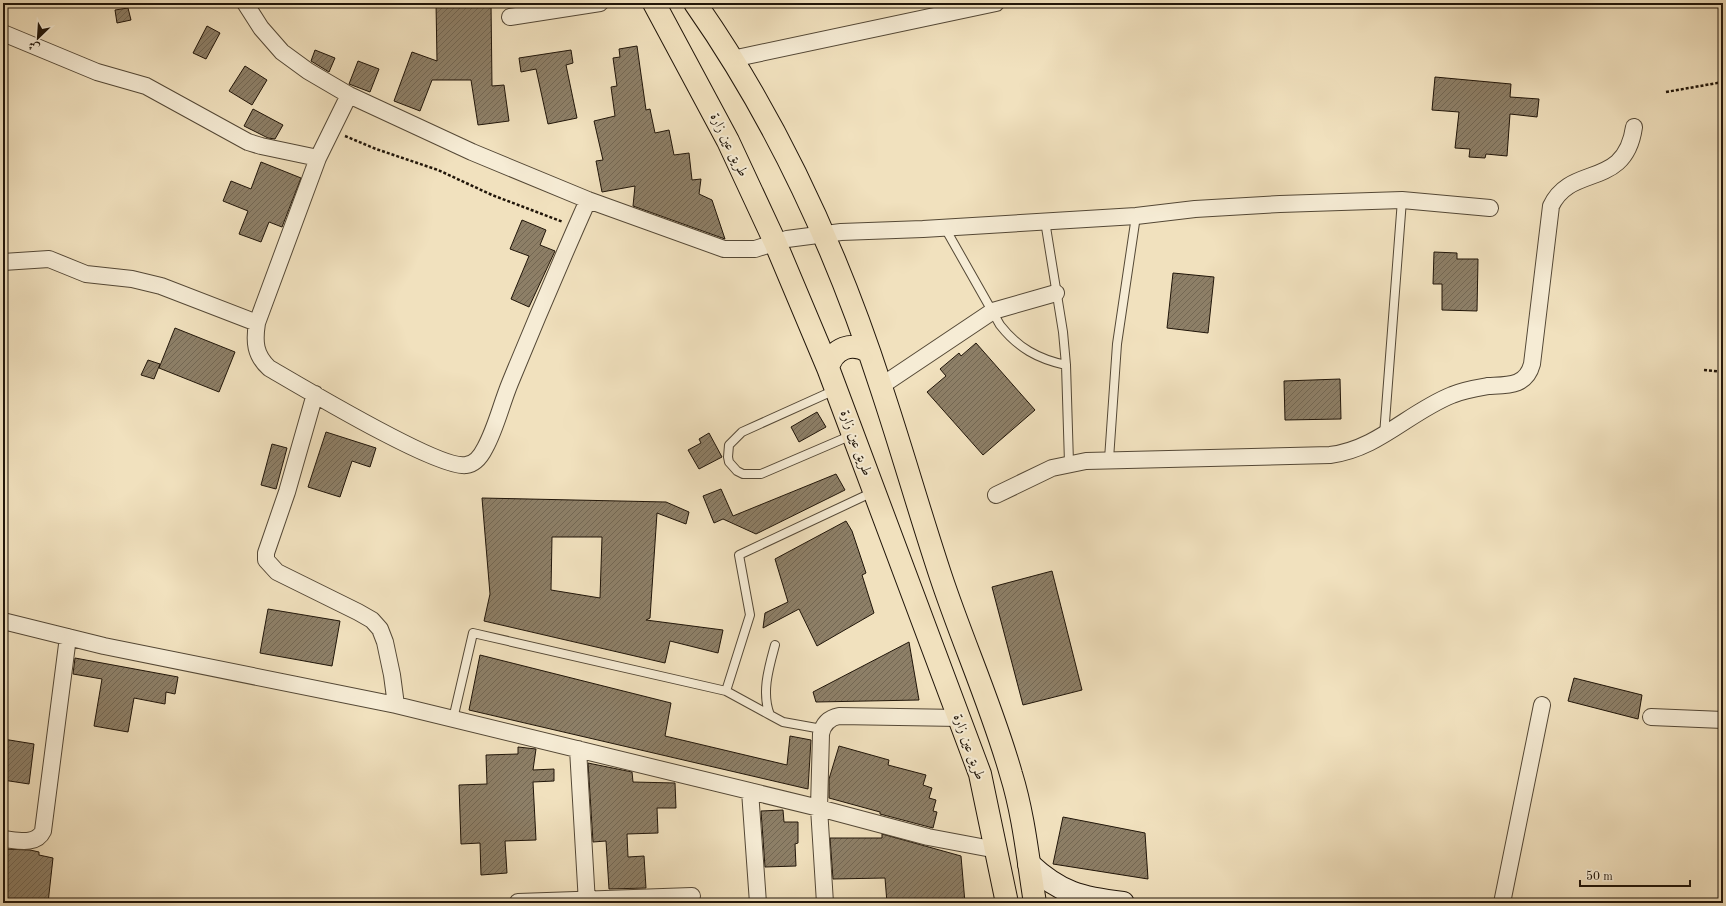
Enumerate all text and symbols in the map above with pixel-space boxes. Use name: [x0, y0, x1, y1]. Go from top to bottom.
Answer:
north arrow: [18, 18, 58, 58]
text: ش: [27, 38, 42, 53]
street label: طريق عين زارة: [707, 111, 750, 180]
street label: طريق عين زارة: [837, 408, 874, 478]
street label: طريق عين زارة: [950, 712, 987, 782]
scale bar: [1580, 862, 1690, 888]
text: 50 m: [1586, 870, 1613, 883]

